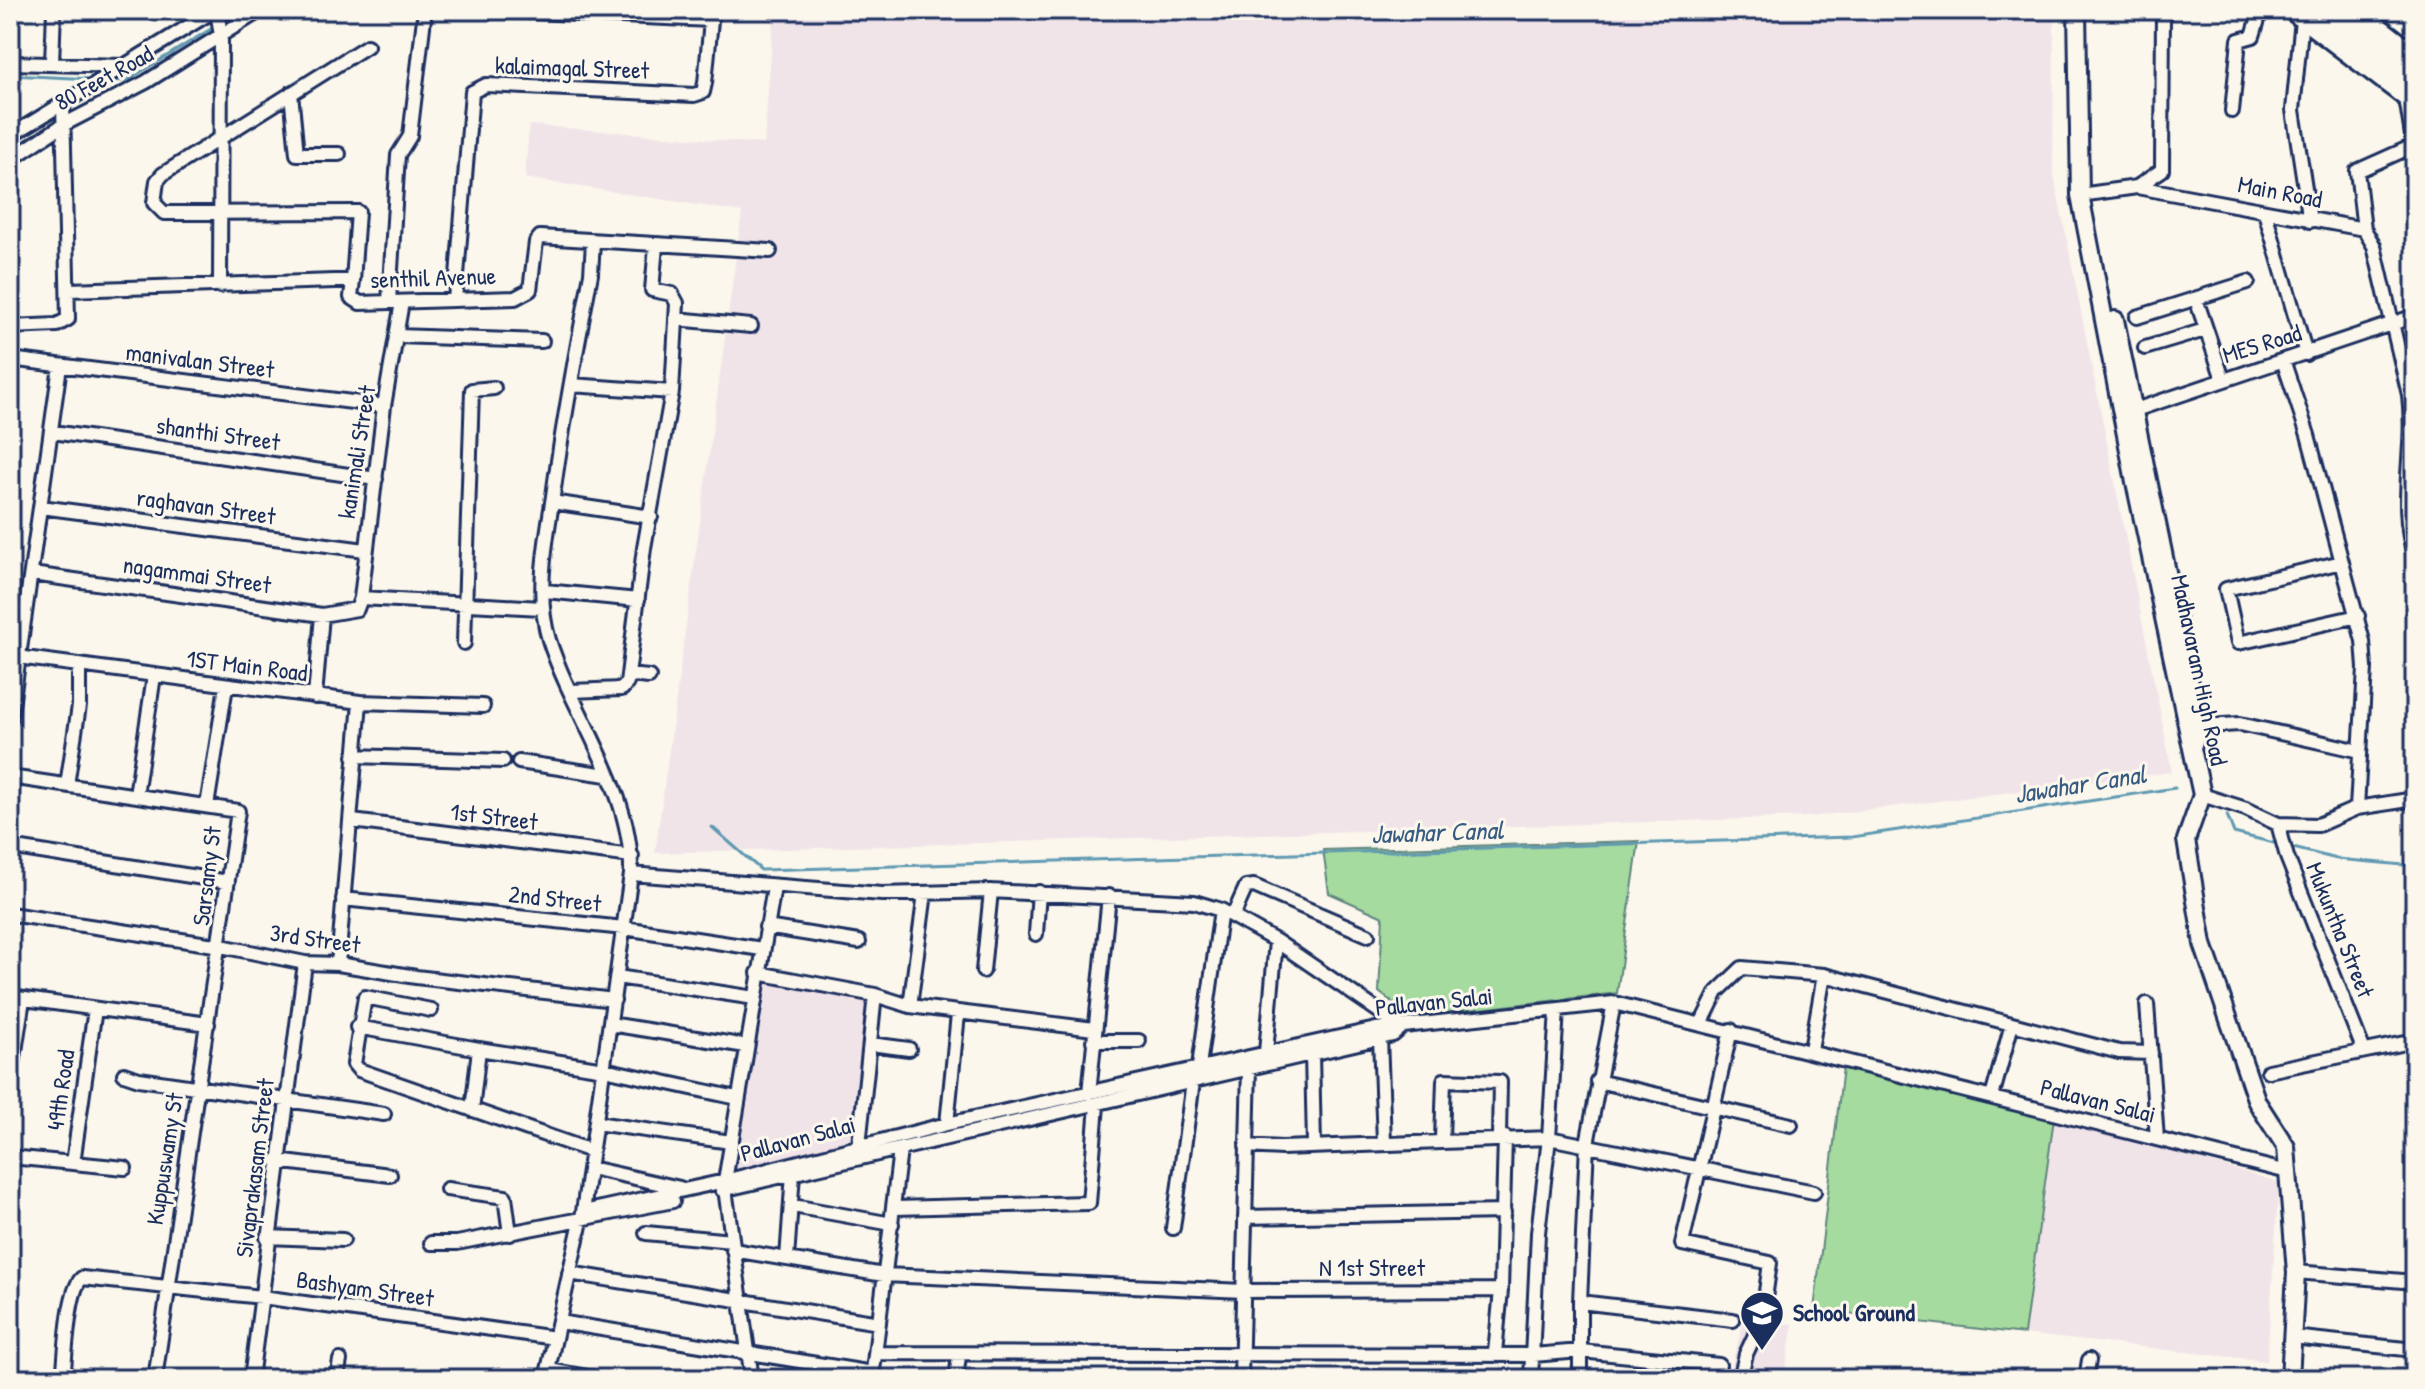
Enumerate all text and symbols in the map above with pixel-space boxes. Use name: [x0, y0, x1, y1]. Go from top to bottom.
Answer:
street label: 80 Feet Road: [49, 37, 158, 117]
street label: kalaimagal Street: [494, 48, 650, 86]
street label: Main Road: [2236, 167, 2325, 215]
street label: senthil Avenue: [369, 259, 497, 295]
street label: MES Road: [2218, 316, 2305, 370]
street label: manivalan Street: [124, 335, 277, 385]
street label: kanimali Street: [330, 382, 382, 521]
street label: shanthi Street: [154, 408, 283, 458]
street label: raghavan Street: [135, 480, 278, 532]
street label: nagammai Street: [121, 548, 274, 600]
street label: Madhavaram High Road: [2164, 571, 2236, 768]
street label: 1ST Main Road: [185, 642, 309, 688]
water label: Jawahar Canal: [2012, 756, 2149, 811]
street label: 1st Street: [449, 795, 540, 837]
water label: Jawahar Canal: [1370, 812, 1505, 851]
street label: Sarsamy St: [184, 824, 228, 927]
street label: Mukuntha Street: [2299, 857, 2383, 1003]
street label: 2nd Street: [507, 877, 604, 919]
street label: 3rd Street: [268, 916, 363, 960]
street label: Pallavan Salai: [1374, 979, 1494, 1023]
street label: 49th Road: [39, 1048, 81, 1132]
street label: Pallavan Salai: [2037, 1070, 2159, 1130]
street label: Sivaprakasam Street: [227, 1076, 281, 1259]
street label: Kuppuswamy St: [138, 1090, 190, 1227]
street label: Pallavan Salai: [737, 1107, 859, 1169]
street label: N 1st Street: [1319, 1251, 1426, 1283]
street label: Bashyam Street: [294, 1263, 437, 1314]
school or university icon: School Ground: [1738, 1289, 1786, 1352]
place label: School Ground: [1793, 1296, 1916, 1328]

